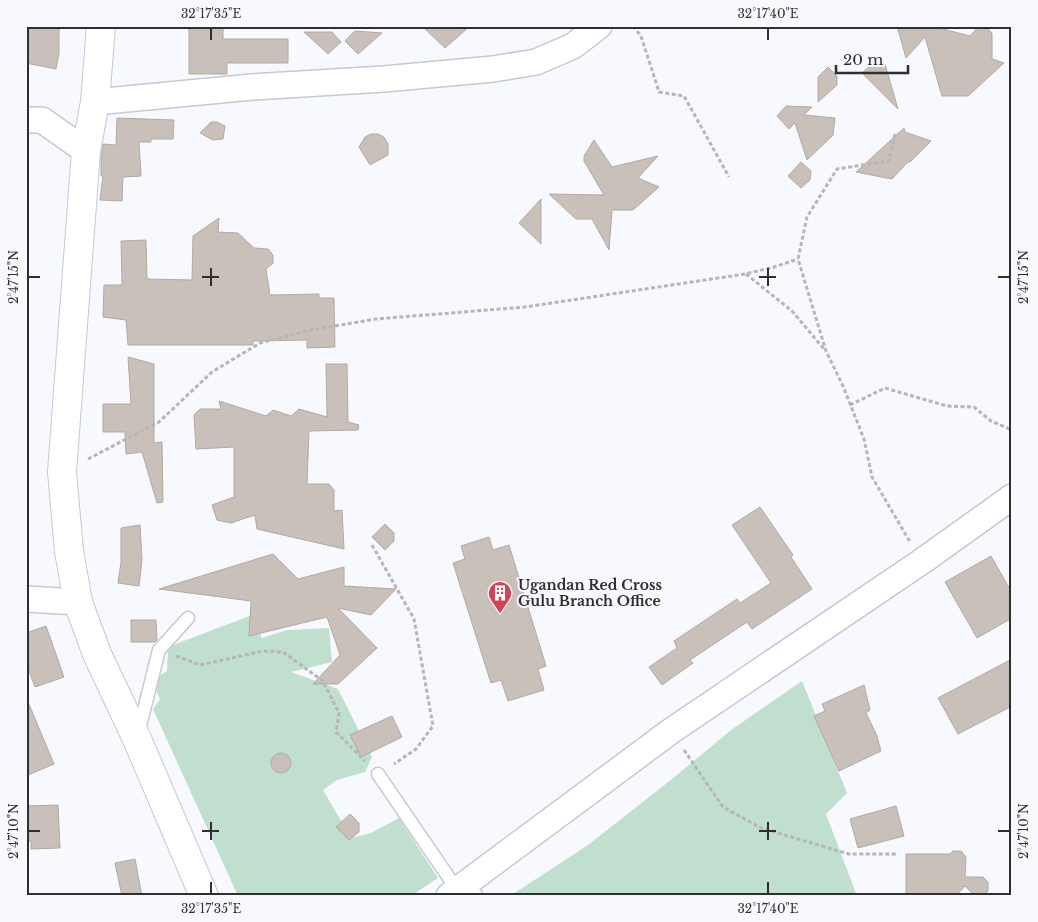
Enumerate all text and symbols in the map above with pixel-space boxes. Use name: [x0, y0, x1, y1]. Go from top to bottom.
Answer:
text: 32°17'35"E: [181, 6, 241, 21]
text: 32°17'40"E: [737, 6, 799, 21]
scale bar: [836, 42, 908, 74]
text: 20 m: [843, 50, 883, 69]
text: 2°47'15"N: [6, 250, 21, 304]
text: 2°47'15"N: [1016, 250, 1031, 304]
place label: Ugandan Red Cross Gulu Branch Office: [518, 576, 662, 610]
building icon: Ugandan Red Cross Gulu Branch Office: [487, 580, 513, 614]
text: 2°47'10"N: [6, 803, 21, 859]
text: 2°47'10"N: [1016, 803, 1031, 859]
text: 32°17'35"E: [181, 901, 241, 916]
text: 32°17'40"E: [737, 901, 799, 916]

